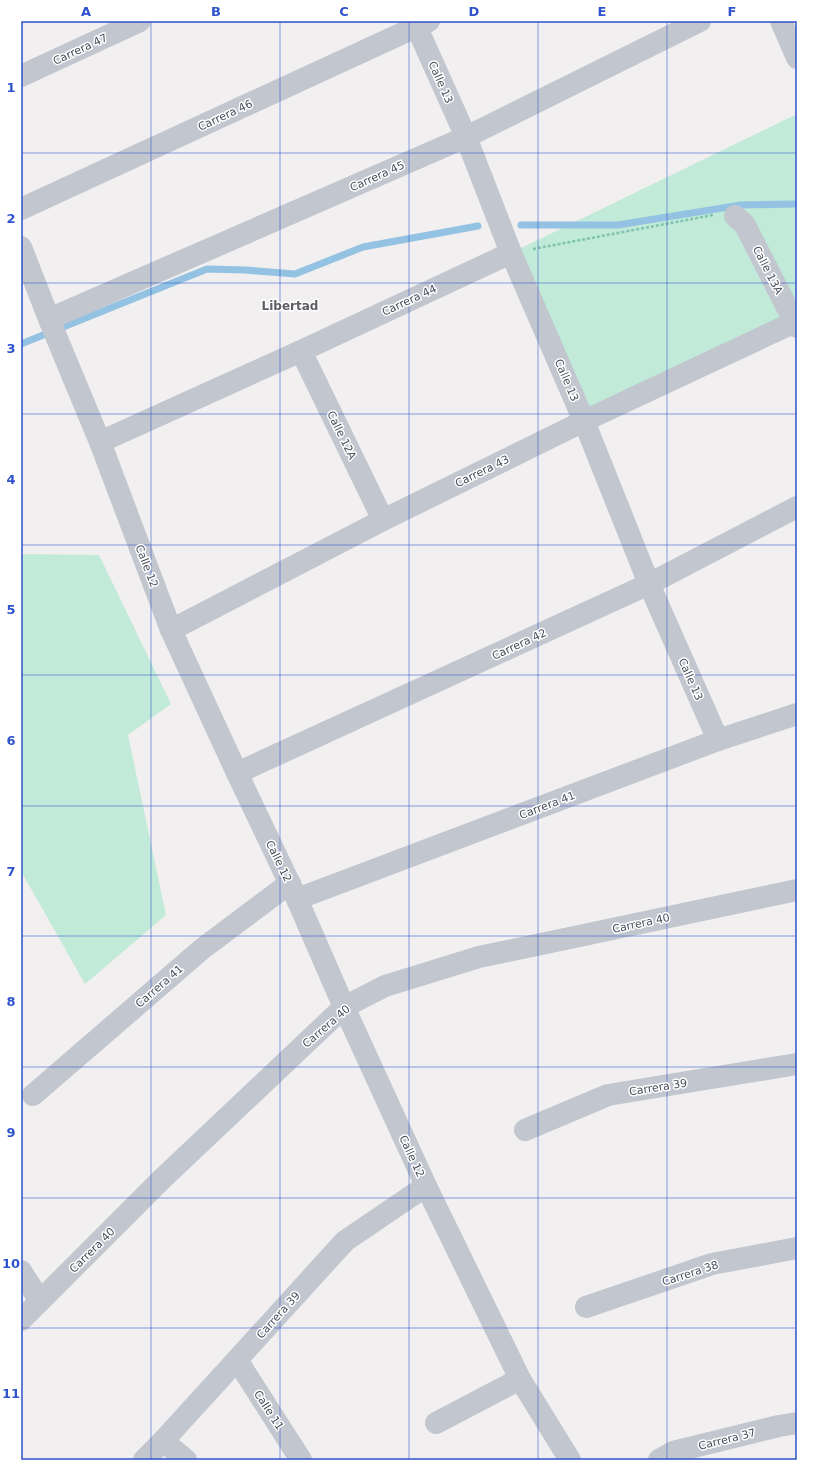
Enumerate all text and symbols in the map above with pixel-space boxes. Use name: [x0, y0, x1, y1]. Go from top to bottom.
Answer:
text: A: [81, 4, 91, 19]
text: B: [211, 4, 221, 19]
text: C: [339, 4, 349, 19]
text: D: [469, 4, 480, 19]
text: E: [598, 4, 606, 19]
text: F: [728, 4, 736, 19]
street label: Carrera 47: [51, 31, 109, 68]
street label: Calle 13: [425, 59, 456, 105]
text: 1: [6, 80, 16, 95]
street label: Carrera 46: [196, 97, 254, 134]
street label: Carrera 45: [348, 159, 407, 194]
text: 2: [6, 211, 16, 226]
street label: Calle 13A: [750, 244, 785, 297]
street label: Carrera 44: [380, 282, 438, 319]
district label: Libertad: [262, 299, 318, 313]
text: 3: [6, 341, 16, 356]
street label: Calle 13: [552, 357, 581, 403]
street label: Calle 12A: [324, 409, 359, 462]
street label: Carrera 43: [453, 453, 511, 490]
text: 4: [6, 472, 16, 487]
street label: Calle 12: [132, 543, 161, 589]
text: 5: [6, 602, 16, 617]
street label: Carrera 42: [490, 626, 548, 663]
street label: Calle 13: [675, 656, 706, 702]
text: 6: [6, 733, 16, 748]
street label: Carrera 41: [518, 789, 577, 822]
street label: Calle 12: [263, 838, 294, 884]
text: 7: [6, 864, 16, 879]
street label: Carrera 40: [611, 911, 671, 936]
street label: Carrera 41: [133, 962, 186, 1010]
text: 8: [6, 994, 16, 1009]
street label: Carrera 40: [300, 1002, 353, 1050]
street label: Carrera 39: [628, 1076, 688, 1098]
text: 9: [6, 1125, 16, 1140]
street label: Calle 12: [396, 1133, 427, 1179]
street label: Carrera 40: [67, 1225, 118, 1276]
text: 10: [2, 1256, 20, 1271]
street label: Carrera 38: [660, 1258, 720, 1289]
street label: Carrera 39: [254, 1289, 303, 1341]
text: 11: [2, 1386, 20, 1401]
street label: Calle 11: [251, 1388, 286, 1433]
street label: Carrera 37: [697, 1426, 757, 1453]

